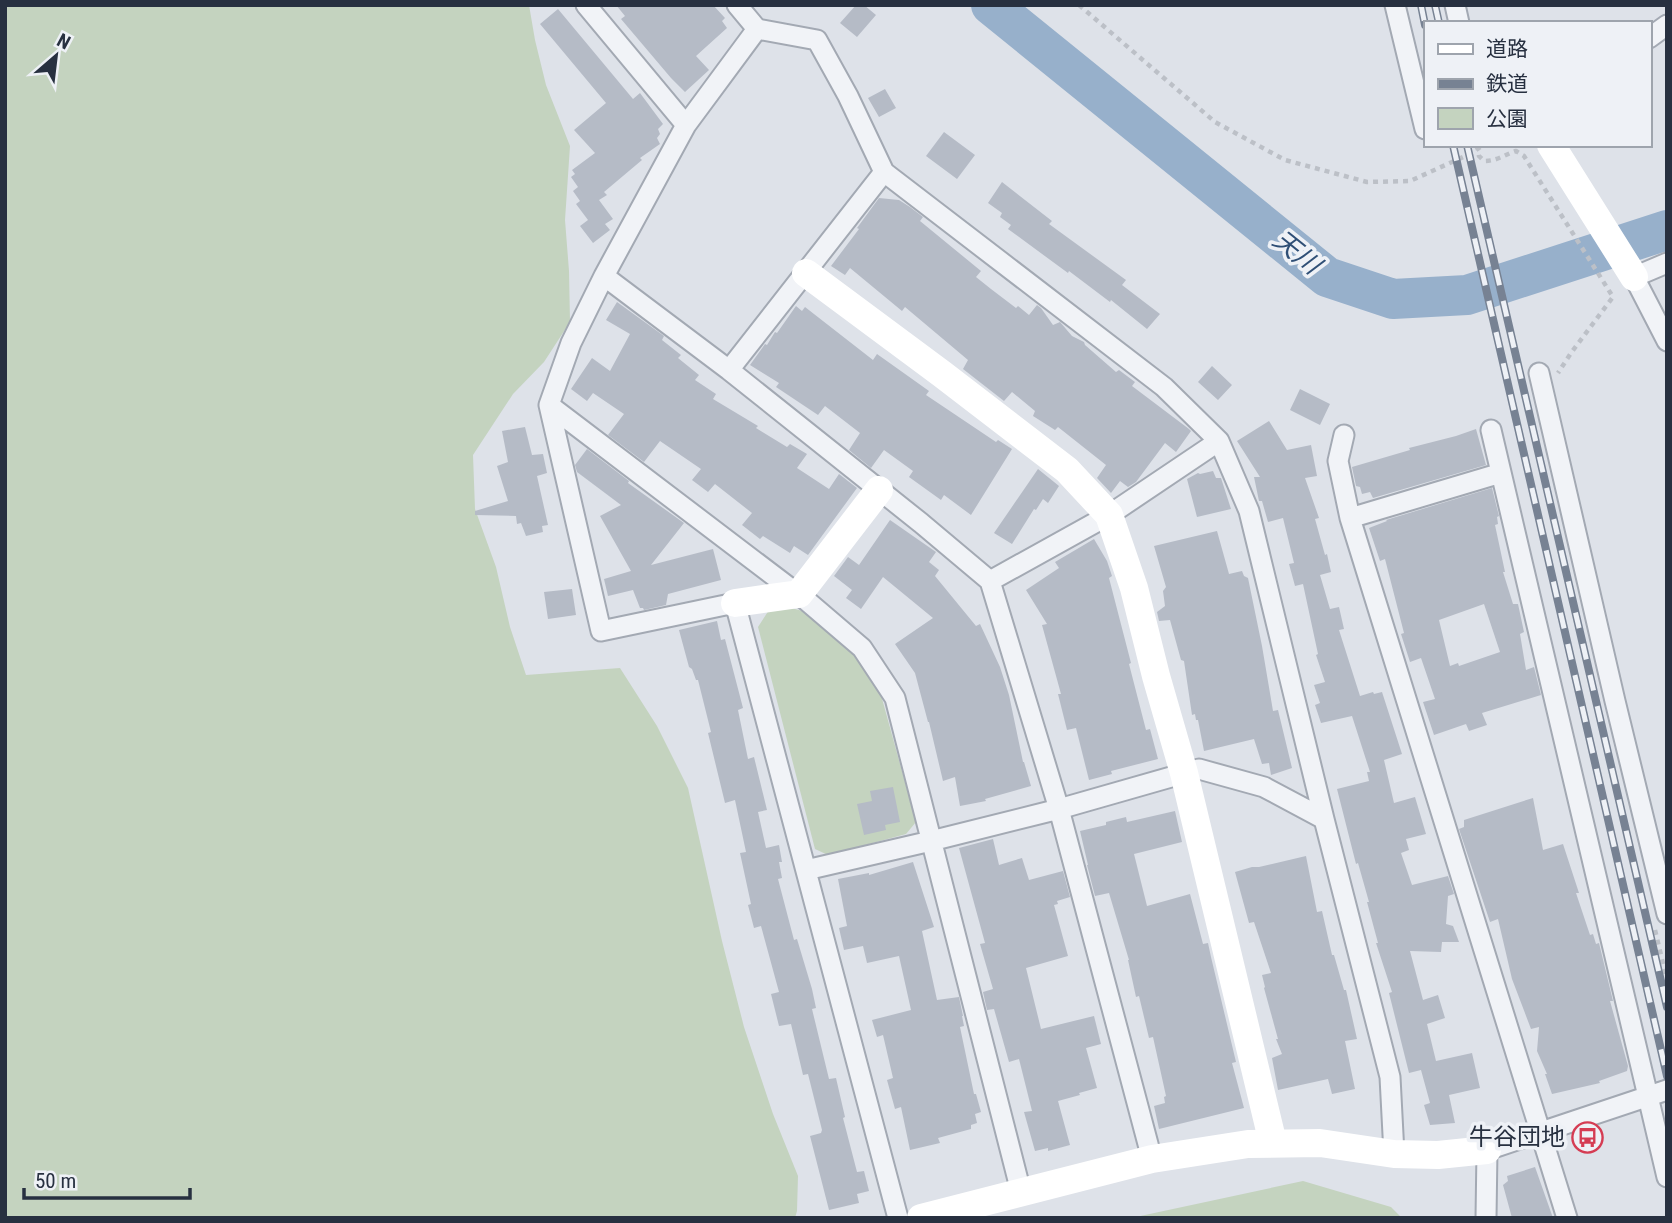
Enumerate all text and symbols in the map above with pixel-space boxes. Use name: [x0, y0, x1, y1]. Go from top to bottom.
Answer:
north arrow: [21, 21, 91, 91]
legend: [1424, 21, 1651, 147]
text: N: [53, 29, 74, 54]
text: 道路: [1486, 37, 1528, 61]
text: 鉄道: [1486, 72, 1528, 96]
text: 公園: [1486, 107, 1528, 131]
water label: 天川: [1267, 224, 1329, 282]
bus stop icon: 牛谷団地: [1571, 1120, 1605, 1154]
place label: 牛谷団地: [1469, 1123, 1565, 1151]
scale bar: [24, 1156, 191, 1200]
text: 50 m: [35, 1169, 76, 1193]

